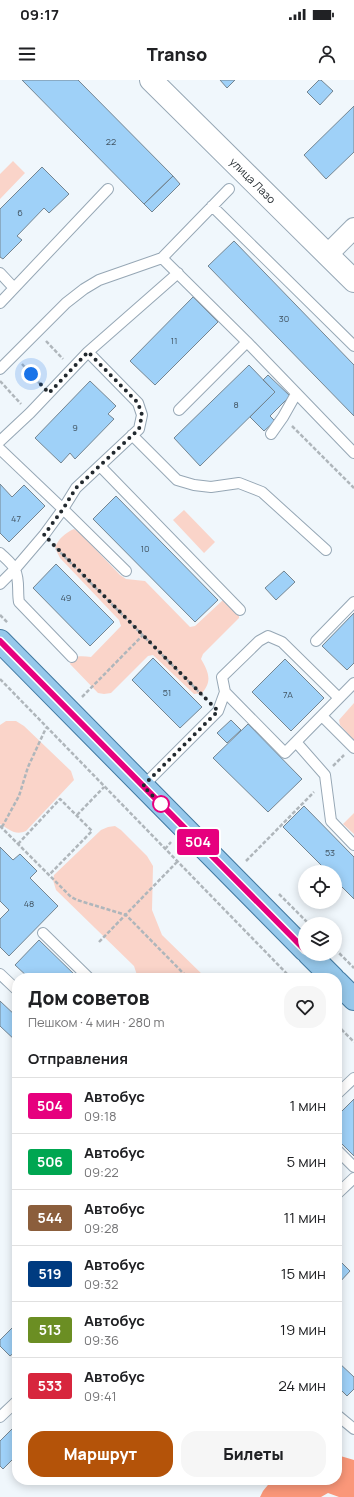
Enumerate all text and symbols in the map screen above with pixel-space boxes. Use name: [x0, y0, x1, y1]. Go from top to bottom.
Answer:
text: 09:17: [20, 4, 59, 25]
text: Transo: [147, 42, 207, 66]
icon: menu: [16, 43, 38, 65]
icon: person: [316, 43, 338, 65]
house number: 22: [106, 135, 116, 148]
street label: улица Лазо: [227, 154, 280, 207]
house number: 6: [17, 206, 23, 219]
house number: 30: [279, 312, 289, 325]
house number: 11: [170, 334, 178, 347]
your location: [21, 364, 41, 384]
house number: 8: [233, 398, 239, 411]
house number: 9: [72, 421, 78, 434]
house number: 47: [11, 512, 21, 525]
house number: 10: [141, 542, 150, 555]
house number: 49: [61, 591, 71, 604]
house number: 51: [163, 686, 171, 699]
house number: 7А: [283, 688, 293, 701]
unlabelled marker: [152, 795, 170, 813]
line badge: 504: [175, 829, 221, 855]
text: 504: [185, 832, 211, 851]
house number: 53: [325, 846, 335, 859]
map controls: [298, 865, 342, 961]
button: locate: [298, 865, 342, 909]
house number: 48: [24, 897, 34, 910]
button: layers: [298, 917, 342, 961]
text: Дом советов: [28, 985, 149, 1011]
button: heart: [284, 986, 326, 1028]
text: Пешком · 4 мин · 280 m: [28, 1013, 165, 1031]
text: Отправления: [28, 1048, 128, 1069]
text: Автобус: [84, 1086, 145, 1107]
text: 1 мин: [289, 1095, 326, 1116]
text: 504: [37, 1096, 63, 1115]
text: 09:18: [84, 1107, 117, 1125]
text: Автобус: [84, 1142, 145, 1163]
text: 5 мин: [287, 1151, 326, 1172]
text: 506: [37, 1152, 63, 1171]
text: 09:22: [84, 1163, 119, 1181]
text: Автобус: [84, 1198, 145, 1219]
text: 11 мин: [284, 1207, 326, 1228]
text: 544: [37, 1208, 63, 1227]
text: 09:28: [84, 1219, 119, 1237]
text: Автобус: [84, 1254, 145, 1275]
text: 15 мин: [281, 1263, 326, 1284]
text: 519: [38, 1264, 62, 1283]
text: 09:32: [84, 1275, 118, 1293]
text: Автобус: [84, 1310, 145, 1331]
text: 19 мин: [280, 1319, 326, 1340]
text: 513: [39, 1320, 61, 1339]
text: 09:36: [84, 1331, 119, 1349]
text: Автобус: [84, 1366, 145, 1387]
text: 24 мин: [278, 1375, 326, 1396]
text: 533: [38, 1376, 62, 1395]
text: 09:41: [84, 1387, 117, 1405]
button: Маршрут: [28, 1431, 173, 1477]
button: Билеты: [181, 1431, 326, 1477]

